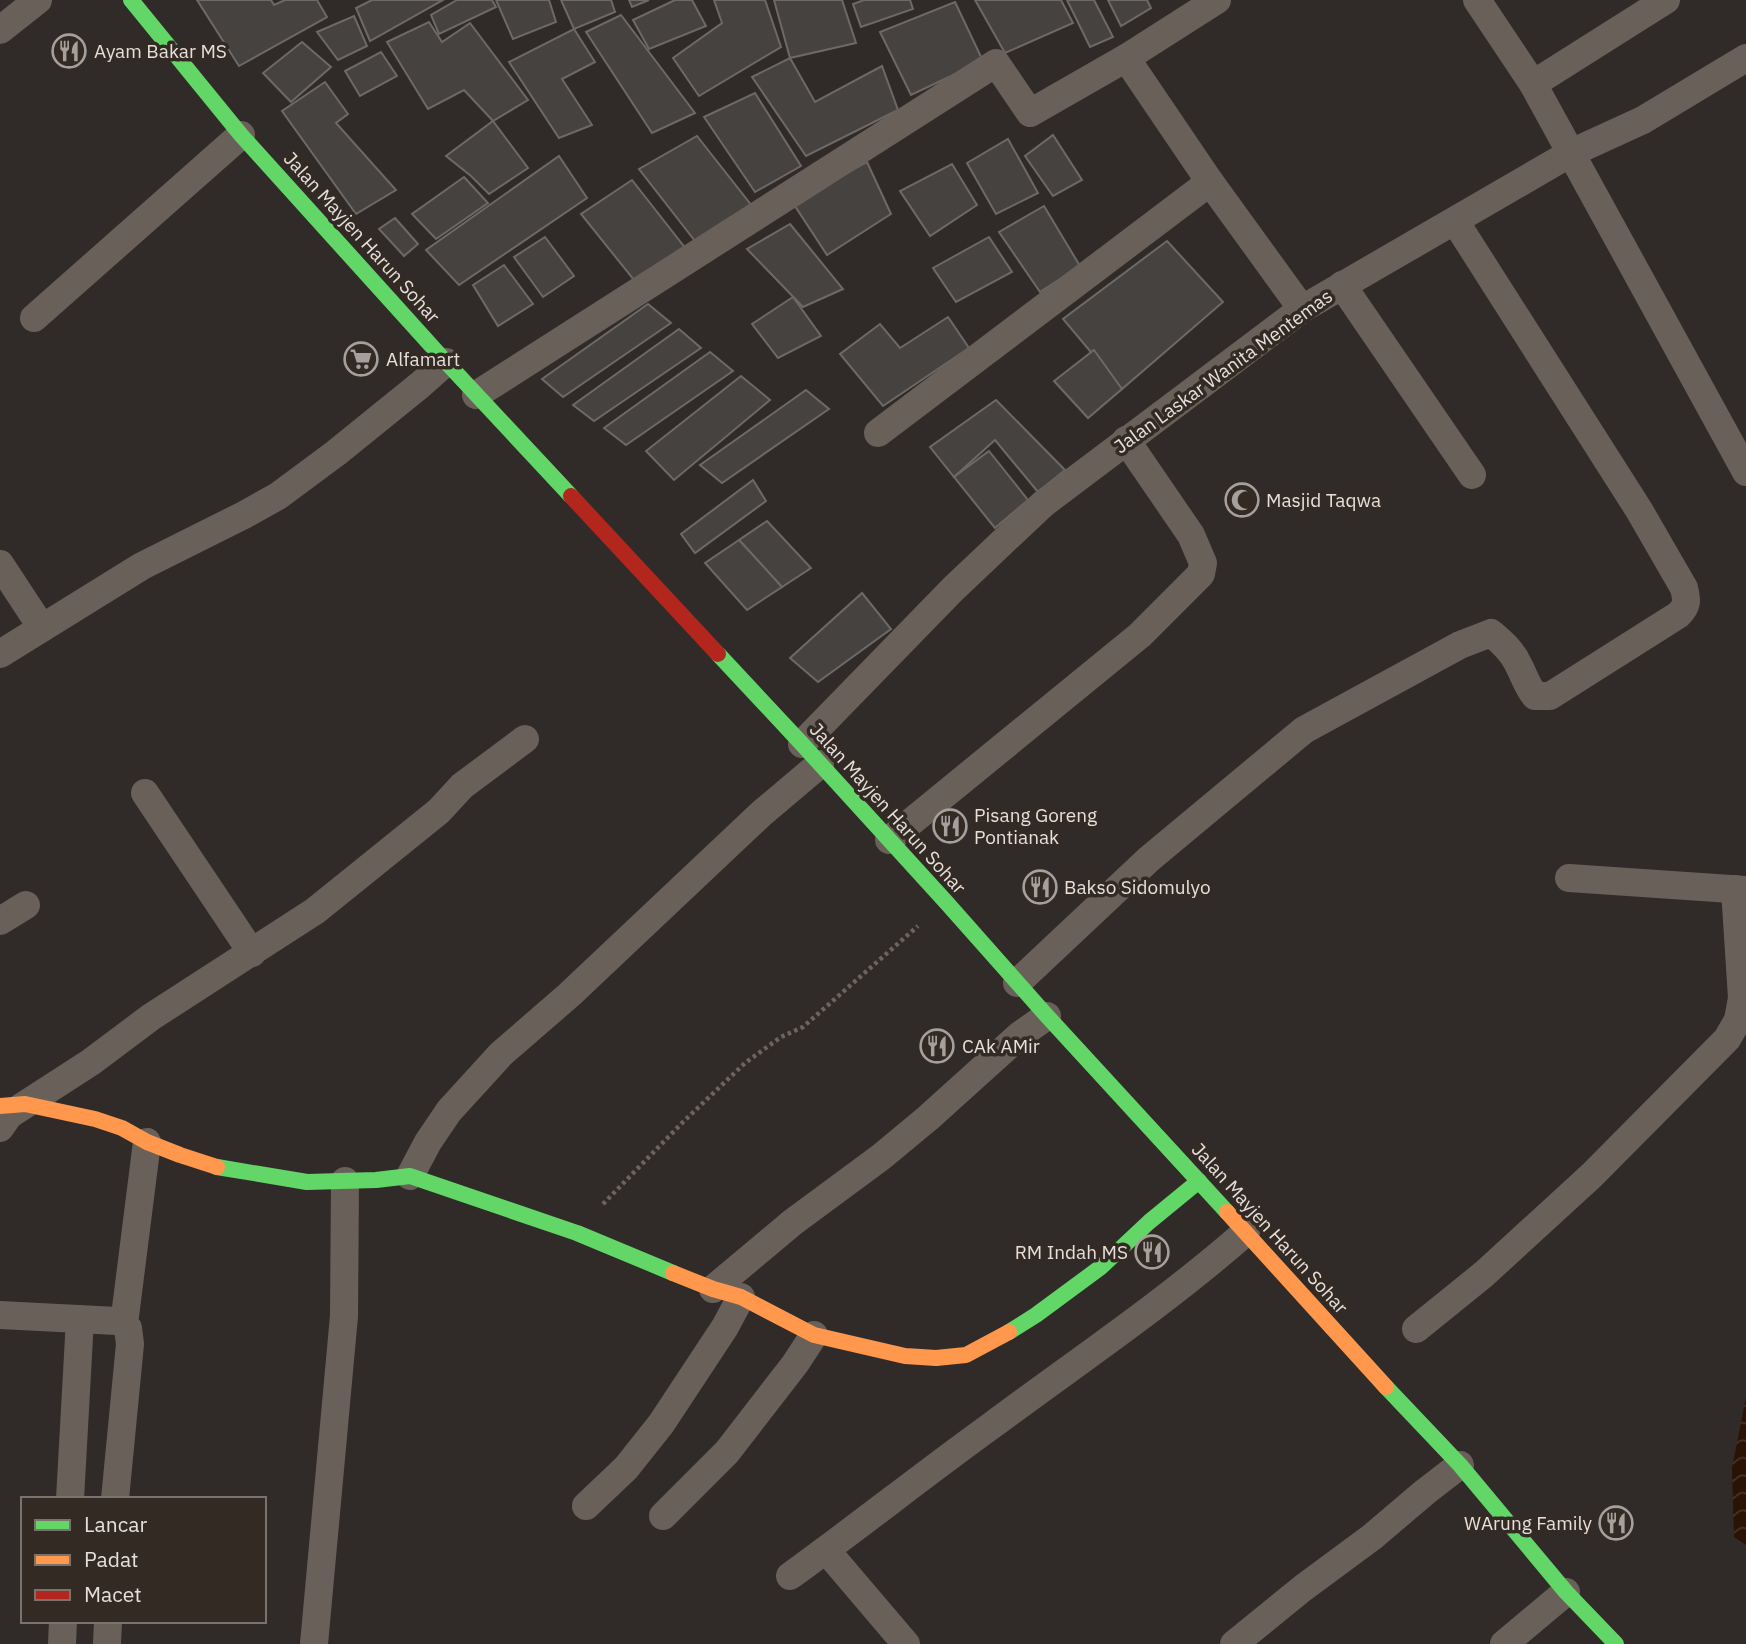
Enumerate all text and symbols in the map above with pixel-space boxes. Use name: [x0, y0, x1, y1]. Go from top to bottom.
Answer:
restaurant icon: Ayam Bakar MS: [50, 32, 88, 70]
place label: Ayam Bakar MS: [94, 39, 227, 63]
street label: Jalan Mayjen Harun Sohar: [279, 146, 445, 328]
street label: Jalan Laskar Wanita Mentemas: [1109, 284, 1337, 458]
supermarket icon: Alfamart: [342, 340, 380, 378]
place label: Alfamart: [386, 347, 460, 371]
mosque icon: Masjid Taqwa: [1223, 481, 1261, 519]
place label: Masjid Taqwa: [1266, 488, 1381, 512]
street label: Jalan Mayjen Harun Sohar: [805, 717, 971, 899]
place label: Pisang Goreng Pontianak: [974, 803, 1097, 849]
restaurant icon: Pisang Goreng Pontianak: [931, 807, 969, 845]
restaurant icon: Bakso Sidomulyo: [1021, 868, 1059, 906]
place label: Bakso Sidomulyo: [1064, 875, 1211, 899]
restaurant icon: CAk AMir: [918, 1027, 956, 1065]
place label: CAk AMir: [962, 1034, 1040, 1058]
street label: Jalan Mayjen Harun Sohar: [1187, 1137, 1353, 1319]
restaurant icon: RM Indah MS: [1133, 1233, 1171, 1271]
place label: RM Indah MS: [1015, 1240, 1128, 1264]
legend: [21, 1497, 266, 1623]
restaurant icon: WArung Family: [1597, 1504, 1635, 1542]
text: Lancar: [84, 1510, 147, 1538]
place label: WArung Family: [1464, 1511, 1593, 1535]
text: Padat: [84, 1545, 139, 1573]
text: Macet: [84, 1580, 142, 1608]

